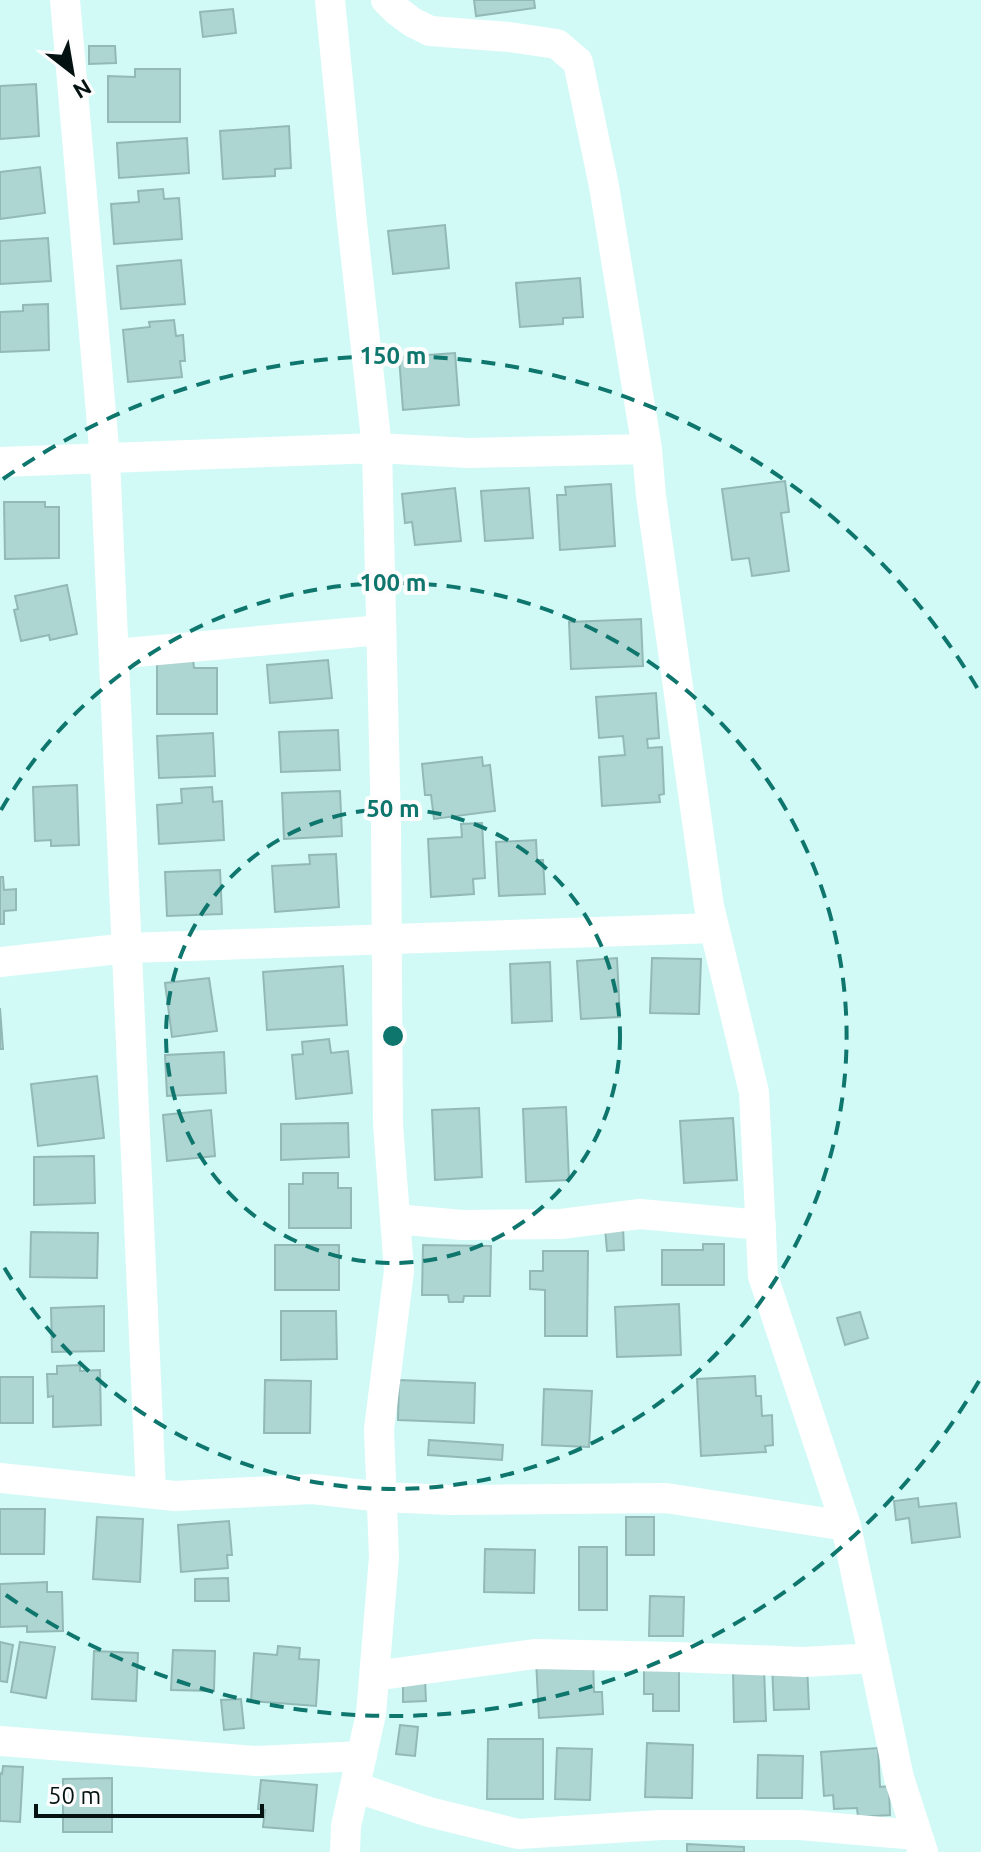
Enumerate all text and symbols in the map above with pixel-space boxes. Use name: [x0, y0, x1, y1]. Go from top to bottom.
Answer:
north arrow: [32, 32, 112, 112]
text: N: [69, 75, 96, 105]
text: 150 m: [360, 342, 426, 369]
text: 100 m: [360, 569, 426, 596]
text: 50 m: [366, 795, 420, 822]
centre of rings: [379, 1022, 407, 1050]
scale bar: [36, 1768, 262, 1818]
text: 50 m: [48, 1782, 101, 1809]

